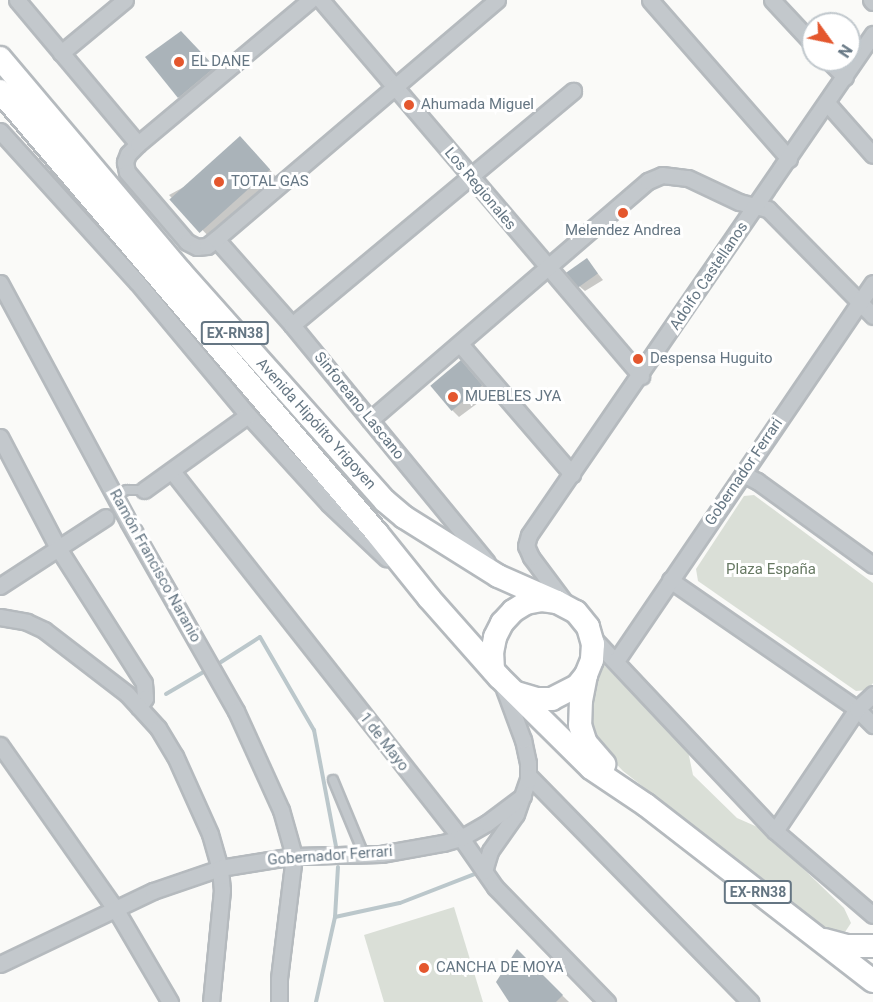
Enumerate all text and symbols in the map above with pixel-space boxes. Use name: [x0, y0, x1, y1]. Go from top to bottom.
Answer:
north arrow: [801, 12, 861, 72]
text: N: [834, 41, 856, 61]
place label: EL DANE: [191, 53, 250, 71]
marker: EL DANE: [172, 55, 186, 69]
place label: Ahumada Miguel: [421, 96, 534, 114]
marker: Ahumada Miguel: [402, 98, 416, 112]
street label: Los Regionales: [440, 144, 520, 234]
place label: TOTAL GAS: [231, 173, 309, 191]
marker: TOTAL GAS: [212, 175, 226, 189]
marker: Melendez Andrea: [616, 206, 630, 220]
street label: Adolfo Castellanos: [666, 219, 752, 333]
place label: Melendez Andrea: [565, 222, 681, 240]
road number: EX-RN38: [200, 322, 270, 344]
street label: Sinforeano Lascano: [310, 349, 408, 463]
place label: Despensa Huguito: [650, 350, 772, 368]
marker: Despensa Huguito: [631, 352, 645, 366]
street label: Avenida Hipólito Yrigoyen: [252, 355, 380, 493]
place label: MUEBLES JYA: [465, 388, 561, 406]
marker: MUEBLES JYA: [446, 390, 460, 404]
street label: Gobernador Ferrari: [701, 415, 787, 529]
street label: Ramón Francisco Naranio: [105, 486, 205, 646]
park label: Plaza España: [726, 561, 816, 579]
street label: 1 de Mayo: [356, 709, 412, 775]
street label: Gobernador Ferrari: [267, 843, 393, 869]
road number: EX-RN38: [724, 881, 792, 903]
place label: CANCHA DE MOYA: [436, 959, 564, 977]
marker: CANCHA DE MOYA: [417, 961, 431, 975]

